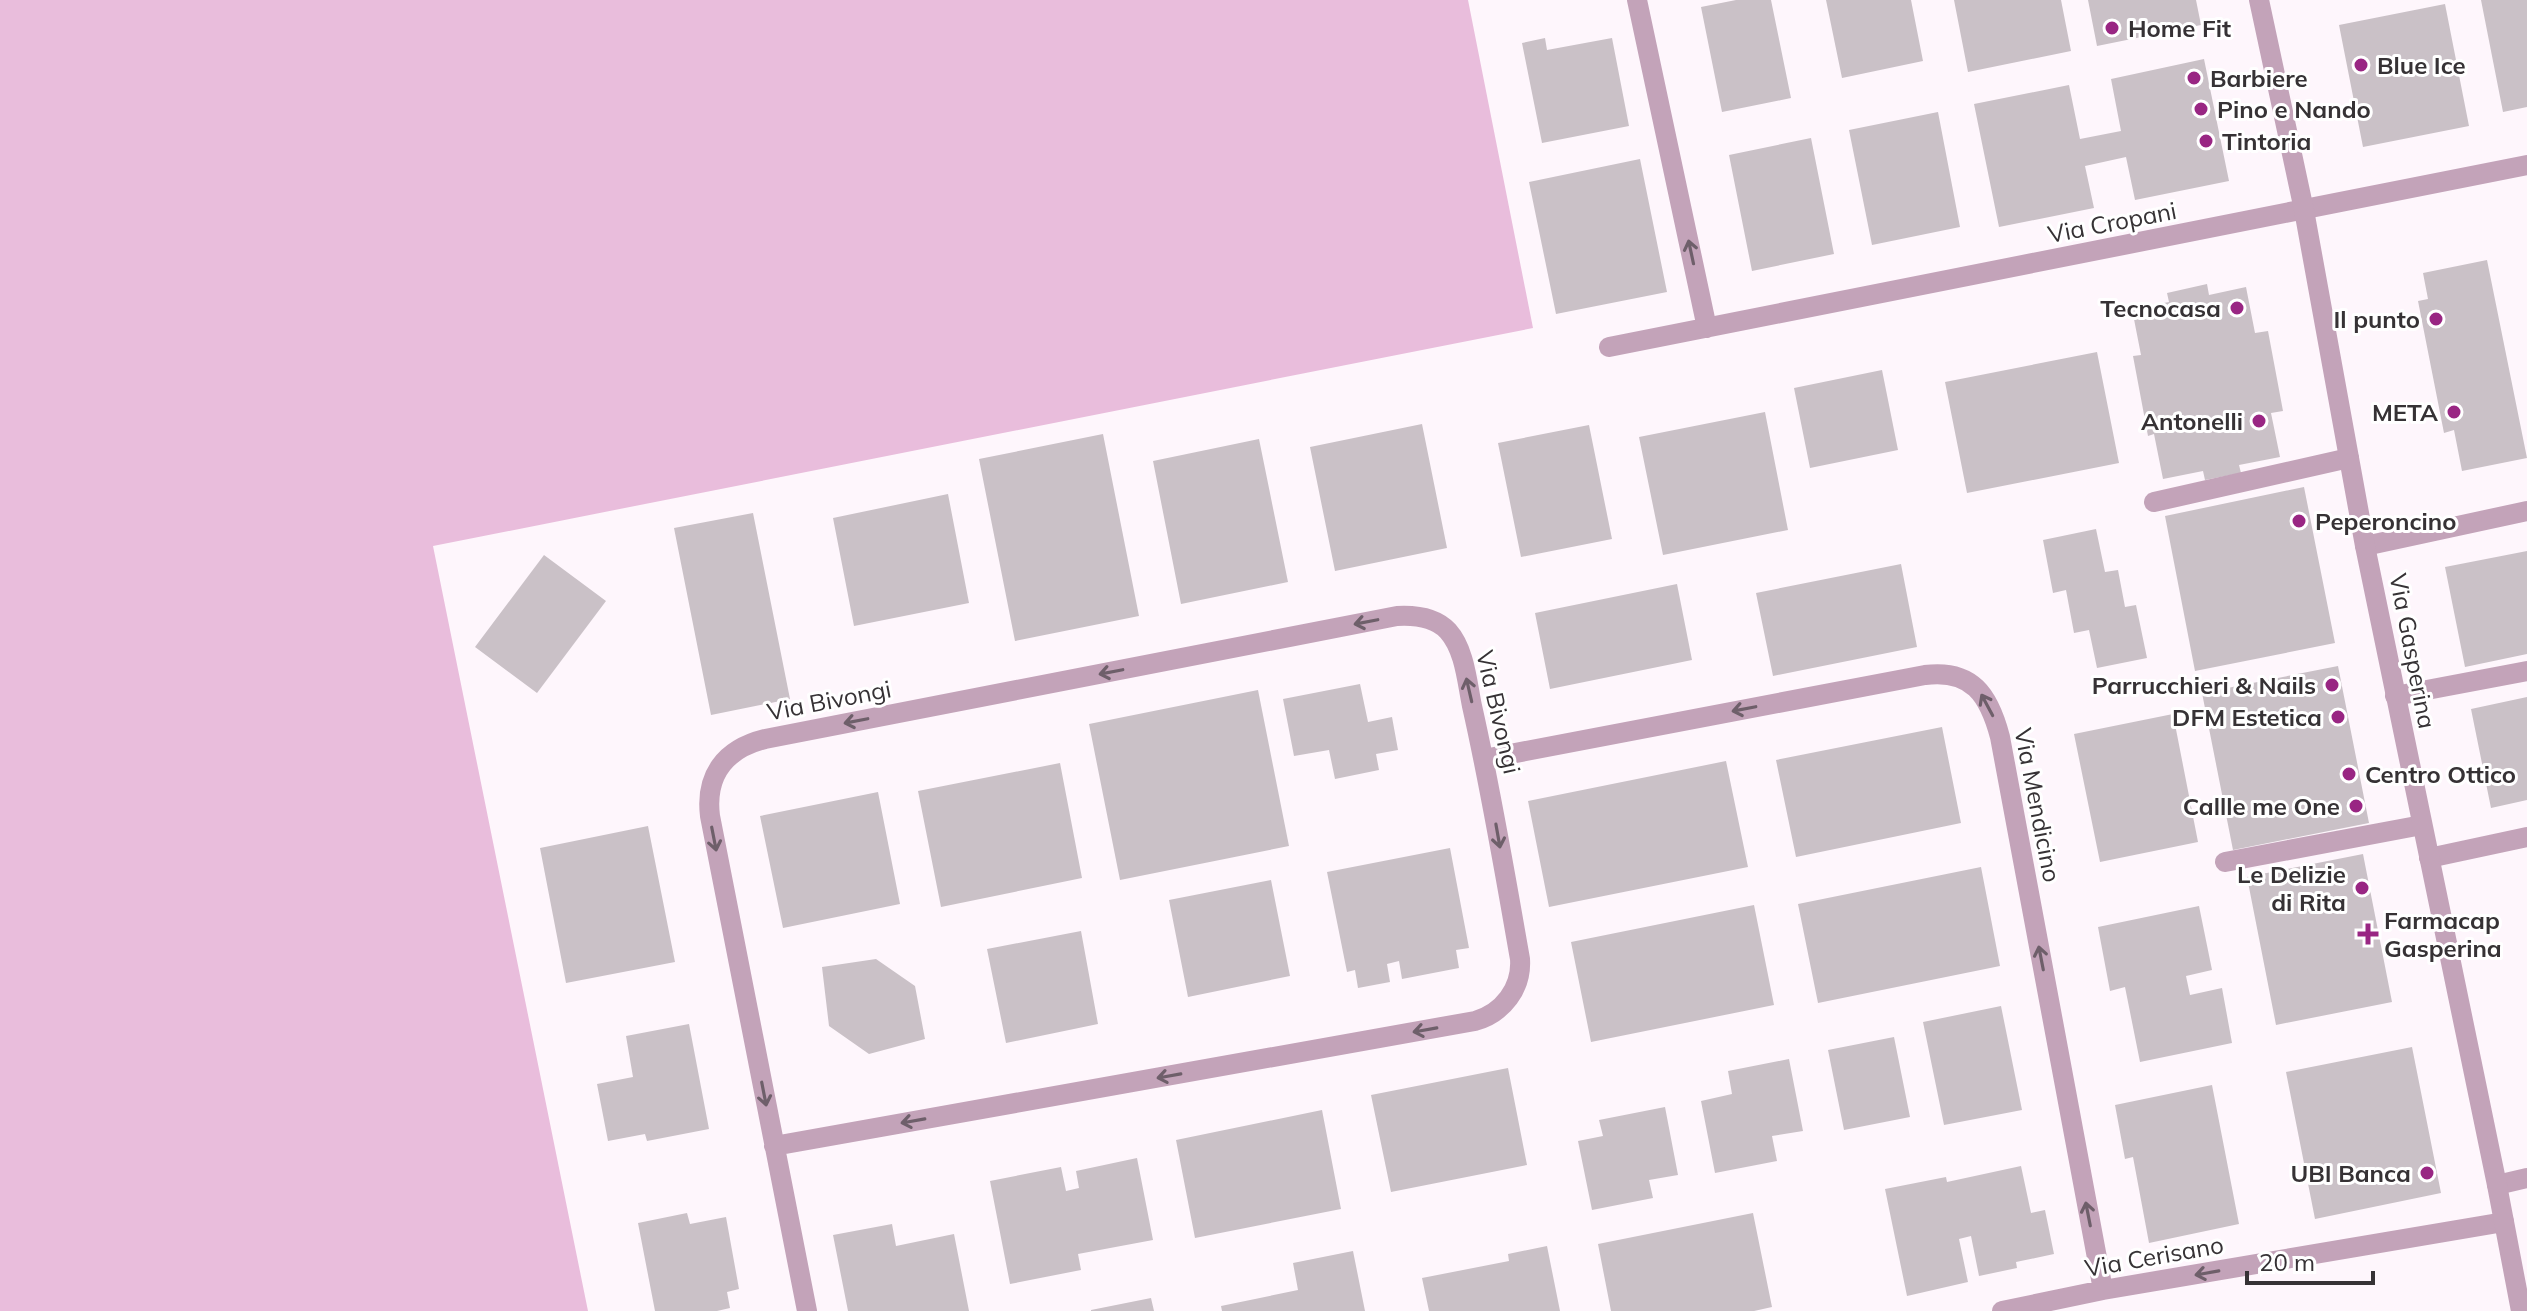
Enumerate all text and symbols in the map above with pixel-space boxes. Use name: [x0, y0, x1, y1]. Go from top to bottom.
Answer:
place label: Home Fit: [2128, 13, 2231, 43]
marker: Home Fit: [2103, 19, 2121, 37]
place label: Blue Ice: [2377, 50, 2466, 80]
marker: Blue Ice: [2352, 56, 2370, 74]
place label: Barbiere: [2210, 63, 2308, 93]
marker: Barbiere: [2185, 69, 2203, 87]
place label: Pino e Nando: [2217, 94, 2371, 124]
marker: Pino e Nando: [2192, 100, 2210, 118]
place label: Tintoria: [2222, 126, 2311, 156]
marker: Tintoria: [2197, 132, 2215, 150]
street label: Via Cropani: [2045, 195, 2179, 249]
one-way arrow: [1682, 240, 1697, 265]
place label: Tecnocasa: [2100, 293, 2221, 323]
marker: Tecnocasa: [2228, 299, 2246, 317]
place label: Il punto: [2334, 304, 2420, 334]
marker: Il punto: [2427, 310, 2445, 328]
place label: META: [2372, 397, 2438, 427]
marker: META: [2445, 403, 2463, 421]
place label: Antonelli: [2141, 406, 2243, 436]
marker: Antonelli: [2250, 412, 2268, 430]
place label: Peperoncino: [2315, 506, 2457, 536]
marker: Peperoncino: [2290, 512, 2308, 530]
street label: Via Gasperina: [2383, 571, 2443, 731]
one-way arrow: [1354, 615, 1379, 630]
street label: Via Bivongi: [1470, 647, 1528, 777]
one-way arrow: [1099, 665, 1124, 680]
place label: Parrucchieri & Nails: [2092, 670, 2316, 700]
street label: Via Bivongi: [764, 673, 894, 727]
marker: Parrucchieri & Nails: [2323, 676, 2341, 694]
one-way arrow: [1461, 677, 1476, 703]
one-way arrow: [1979, 693, 1994, 717]
place label: DFM Estetica: [2172, 702, 2322, 732]
one-way arrow: [1732, 703, 1757, 718]
marker: DFM Estetica: [2329, 708, 2347, 726]
one-way arrow: [843, 715, 869, 730]
street label: Via Mendicino: [2008, 725, 2068, 885]
place label: Centro Ottico: [2365, 759, 2516, 789]
marker: Centro Ottico: [2340, 765, 2358, 783]
place label: Callle me One: [2183, 791, 2340, 821]
marker: Callle me One: [2347, 797, 2365, 815]
one-way arrow: [1492, 823, 1507, 848]
one-way arrow: [707, 826, 722, 851]
place label: Le Delizie di Rita: [2237, 859, 2346, 917]
marker: Le Delizie di Rita: [2353, 879, 2371, 897]
place label: Farmacap Gasperina: [2384, 905, 2502, 963]
marker: Farmacap Gasperina: [2359, 925, 2377, 943]
one-way arrow: [2032, 946, 2047, 971]
one-way arrow: [1412, 1023, 1438, 1038]
one-way arrow: [1156, 1069, 1182, 1084]
one-way arrow: [757, 1081, 772, 1106]
one-way arrow: [900, 1115, 926, 1130]
place label: UBI Banca: [2290, 1158, 2411, 1188]
marker: UBI Banca: [2418, 1164, 2436, 1182]
one-way arrow: [2080, 1201, 2095, 1227]
street label: Via Cerisano: [2082, 1229, 2226, 1283]
scale bar: [2247, 1235, 2373, 1285]
text: 20 m: [2259, 1247, 2315, 1277]
one-way arrow: [2194, 1266, 2220, 1281]

